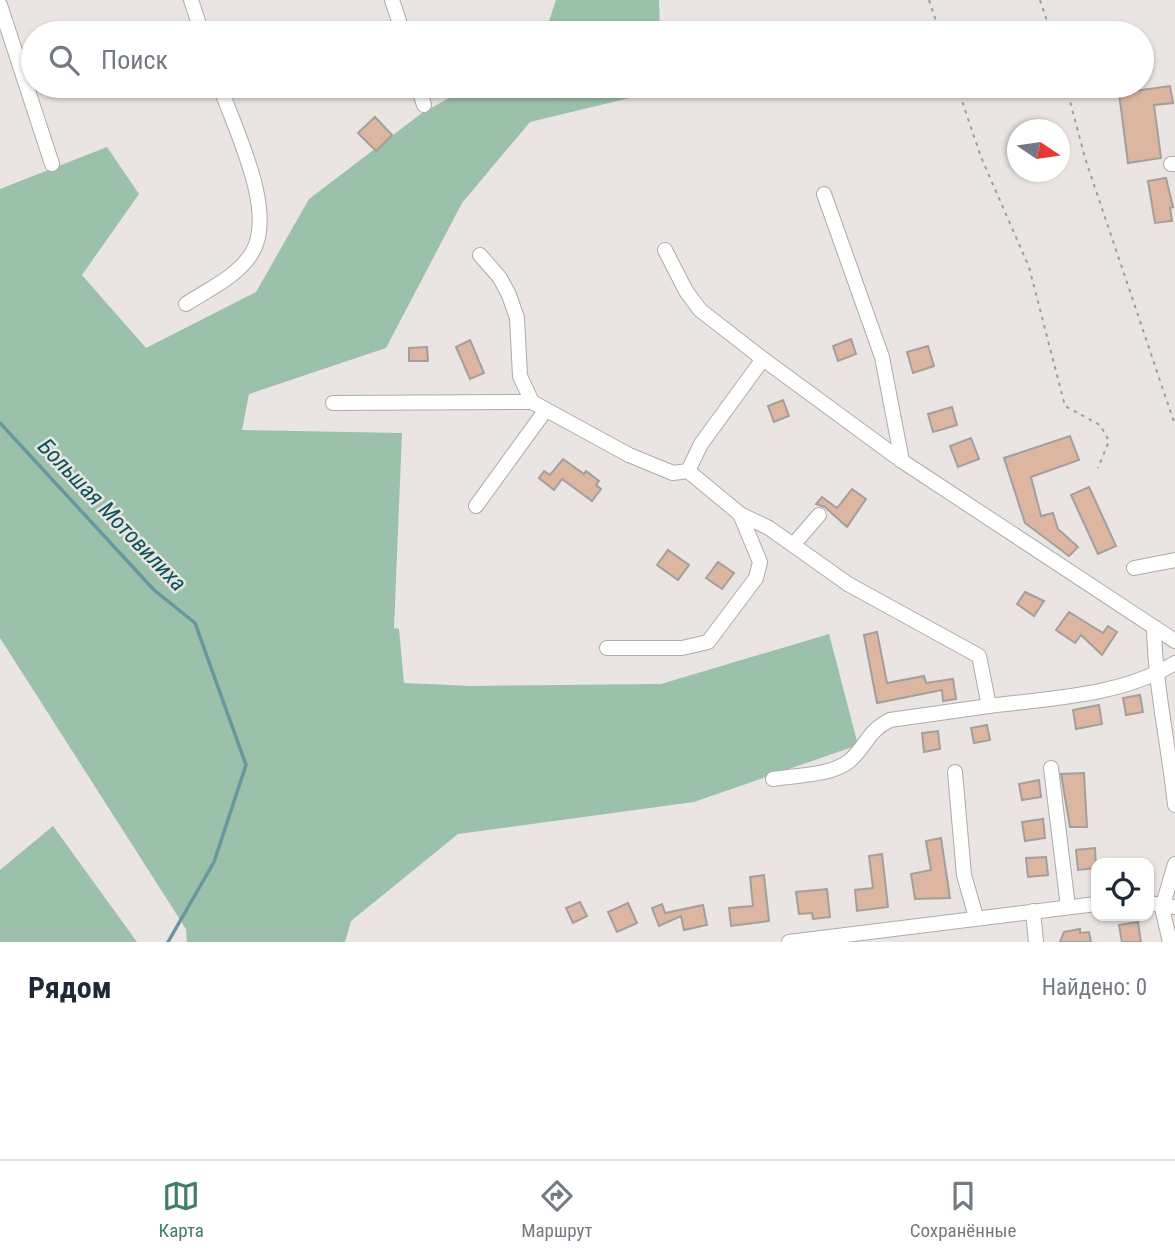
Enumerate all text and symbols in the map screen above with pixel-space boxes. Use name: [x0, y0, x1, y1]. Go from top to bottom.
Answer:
search box: [21, 21, 1154, 98]
icon: search: [45, 41, 83, 79]
text: Поиск: [101, 45, 168, 75]
north arrow: [1007, 119, 1070, 182]
water label: Большая Мотовилиха: [32, 433, 192, 597]
map controls: [1091, 858, 1154, 921]
button: locate: [1091, 858, 1154, 921]
text: Рядом: [28, 970, 112, 1005]
text: Найдено: 0: [1042, 974, 1147, 1001]
tab: Карта: [159, 1177, 204, 1242]
tab: Маршрут: [521, 1177, 593, 1242]
tab: Сохранённые: [910, 1177, 1016, 1242]

